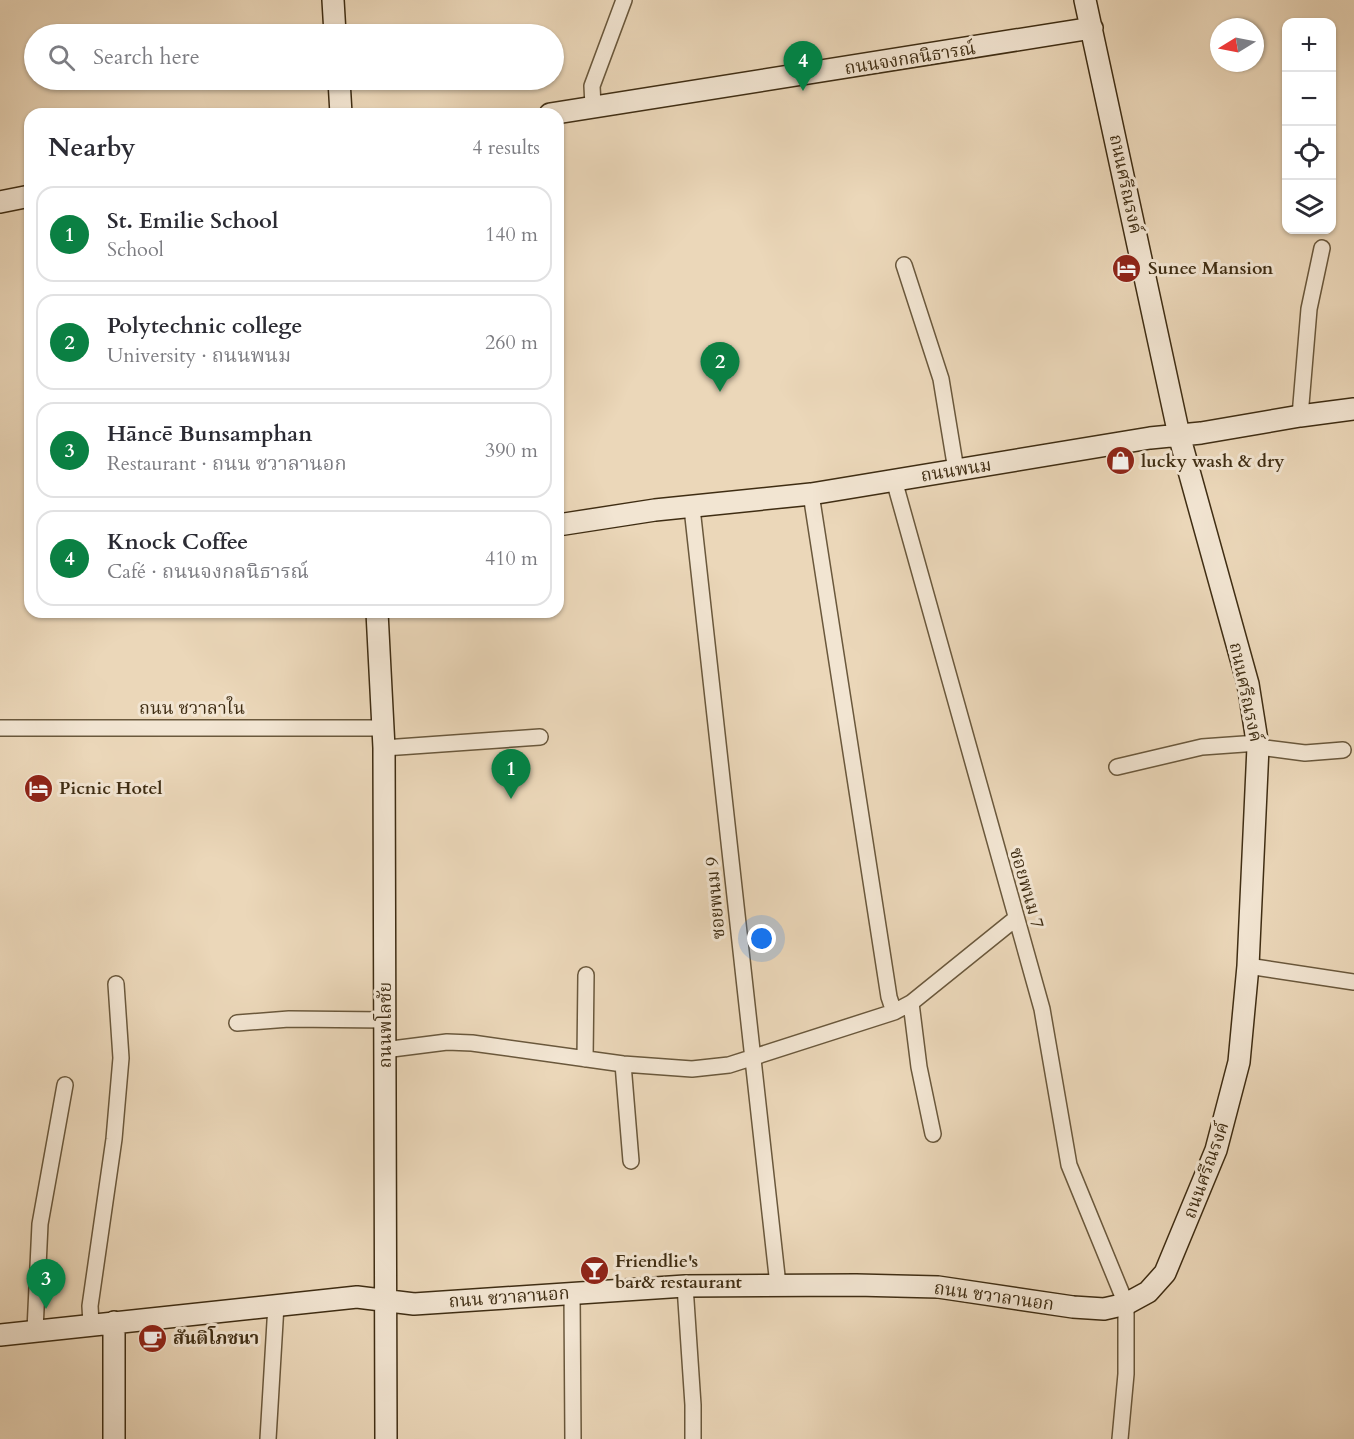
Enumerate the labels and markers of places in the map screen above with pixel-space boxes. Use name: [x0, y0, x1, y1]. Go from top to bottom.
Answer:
pin: 4: [784, 42, 822, 91]
hotel icon: Sunee Mansion: [1111, 252, 1143, 284]
place label: Sunee Mansion: [1148, 256, 1274, 281]
pin: 2: [700, 342, 740, 392]
shop icon: lucky wash & dry: [1104, 445, 1136, 477]
place label: lucky wash & dry: [1141, 449, 1285, 474]
pin: 1: [492, 750, 530, 799]
hotel icon: Picnic Hotel: [22, 772, 54, 804]
place label: Picnic Hotel: [59, 776, 163, 801]
place label: Friendlie's bar& restaurant: [615, 1249, 743, 1295]
bar icon: Friendlie's bar& restaurant: [578, 1255, 610, 1287]
pin: 3: [26, 1260, 66, 1309]
cafe icon: สันติโภชนา: [136, 1322, 168, 1354]
place label: สันติโภชนา: [173, 1326, 259, 1351]

